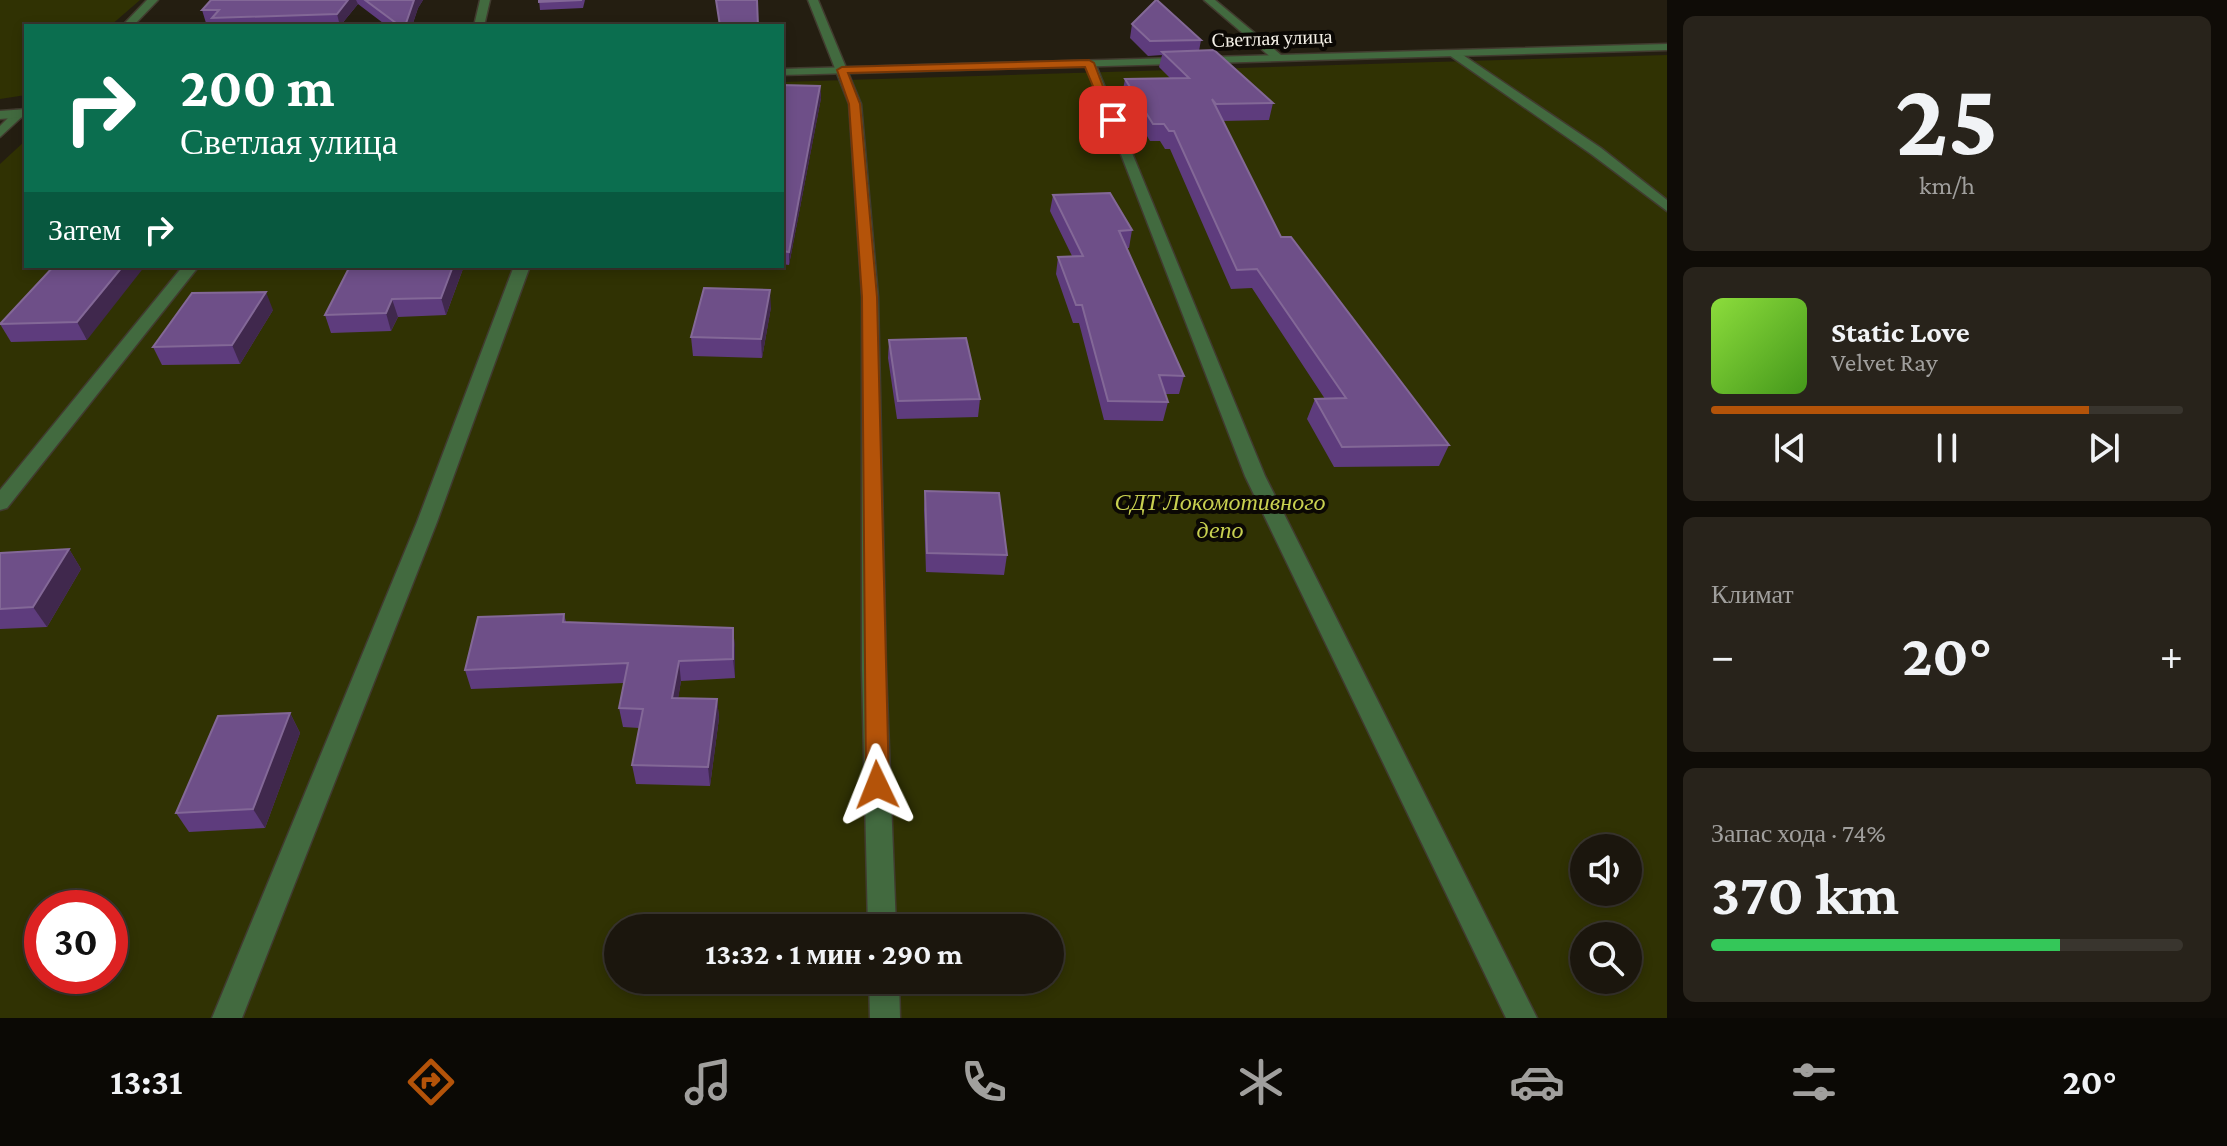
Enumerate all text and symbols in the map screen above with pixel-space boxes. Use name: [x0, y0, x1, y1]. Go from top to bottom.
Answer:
street label: Светлая улица: [1211, 25, 1333, 52]
icon: right: [48, 56, 152, 160]
text: 200 m: [180, 56, 335, 118]
text: 25: [1895, 61, 1999, 176]
pin: [1079, 86, 1147, 154]
icon: arrive: [1091, 98, 1135, 142]
text: Светлая улица: [180, 122, 398, 162]
text: km/h: [1919, 171, 1975, 200]
icon: right: [137, 208, 181, 252]
text: Затем: [48, 213, 121, 246]
text: Static Love: [1831, 315, 1970, 348]
text: Velvet Ray: [1831, 348, 1938, 377]
icon: previous: [1768, 426, 1812, 470]
icon: pause: [1925, 426, 1969, 470]
icon: next: [2082, 426, 2126, 470]
park label: СДТ Локомотивного депо: [1114, 488, 1326, 543]
text: Климат: [1711, 580, 1794, 609]
text: 20°: [1902, 621, 1992, 688]
text: −: [1711, 631, 1734, 679]
text: +: [2160, 631, 2183, 679]
position arrow: [835, 743, 919, 827]
text: Запас хода · 74%: [1711, 819, 1886, 848]
map controls: [1570, 834, 1642, 994]
button: sound: [1570, 834, 1642, 906]
text: 370 km: [1711, 860, 1899, 927]
speed limit sign: 30: [24, 890, 128, 994]
button: search: [1570, 922, 1642, 994]
text: 13:32 · 1 мин · 290 m: [705, 937, 963, 970]
icon: directions: [403, 1054, 459, 1110]
icon: music: [680, 1054, 736, 1110]
icon: phone: [956, 1054, 1012, 1110]
icon: climate: [1233, 1054, 1289, 1110]
icon: car: [1509, 1054, 1565, 1110]
icon: filters: [1786, 1054, 1842, 1110]
text: 13:31: [110, 1062, 182, 1102]
text: 20°: [2062, 1062, 2117, 1102]

